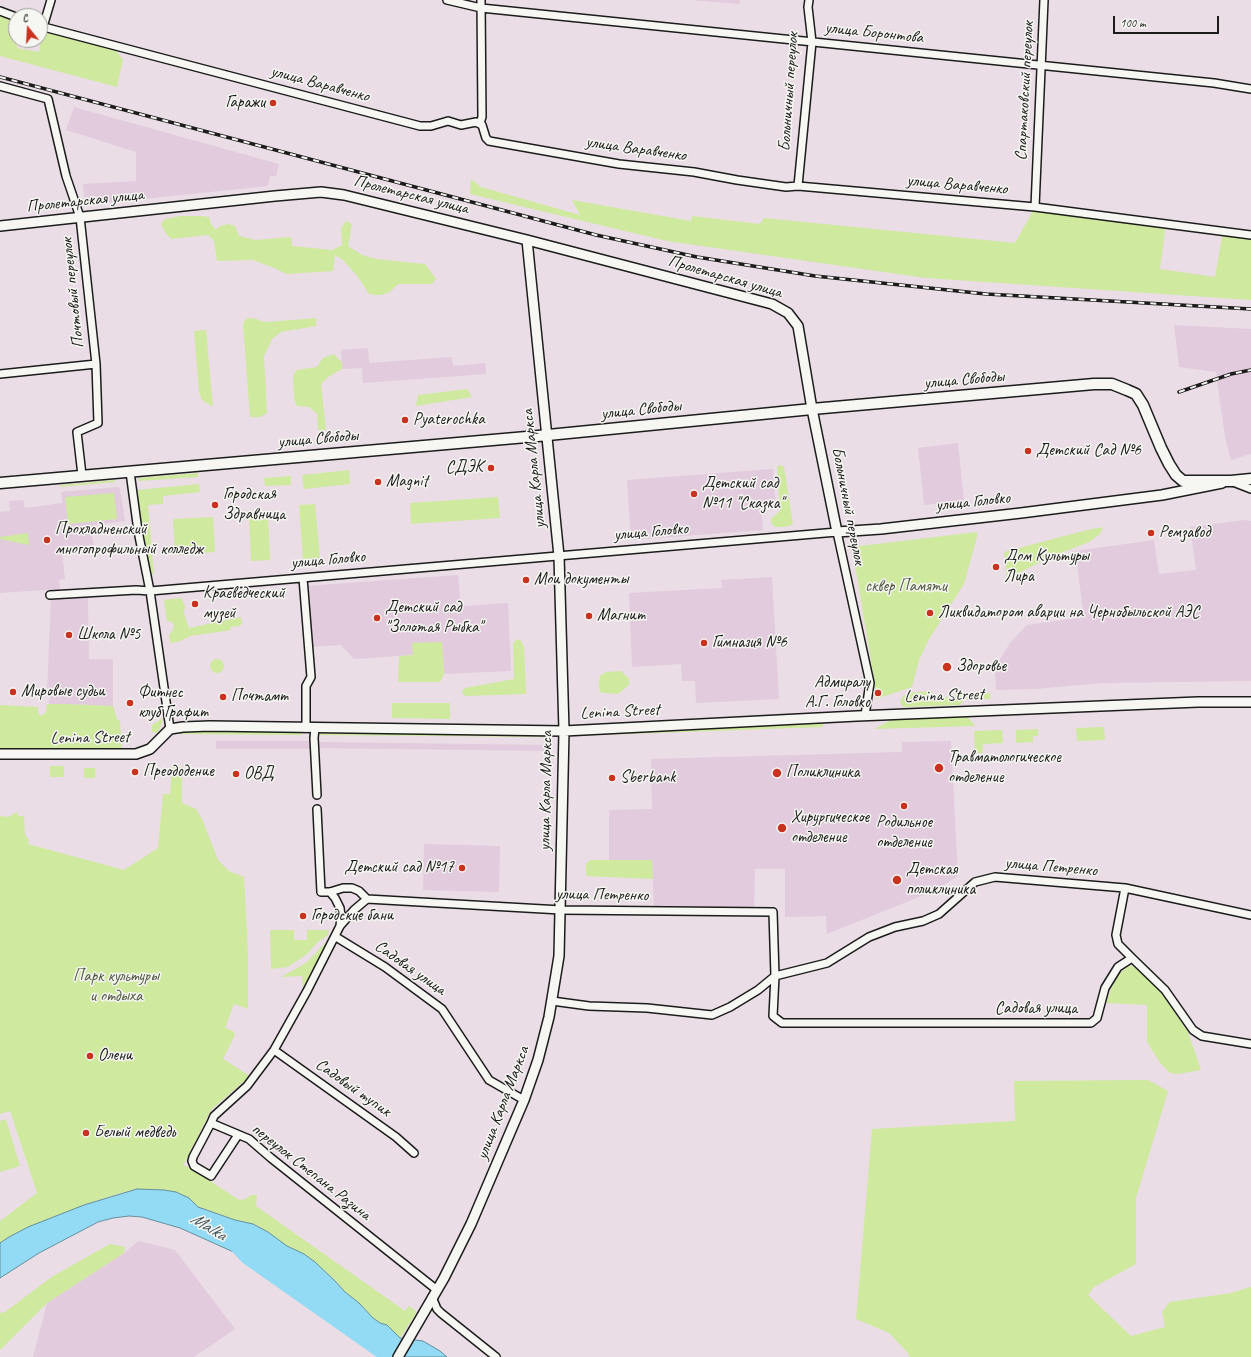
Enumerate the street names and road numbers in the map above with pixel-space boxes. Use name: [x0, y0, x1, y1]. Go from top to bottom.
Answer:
street label: улица Боронтова: [824, 18, 924, 48]
street label: Спартаковский переулок: [1011, 21, 1039, 161]
street label: Больничный переулок: [775, 32, 803, 152]
street label: улица Варавченко: [268, 61, 372, 107]
street label: улица Варавченко: [584, 132, 688, 166]
street label: улица Варавченко: [906, 170, 1008, 200]
street label: Пролетарская улица: [352, 171, 470, 219]
street label: Пролетарская улица: [26, 185, 144, 217]
street label: Почтовый переулок: [57, 237, 89, 349]
street label: Пролетарская улица: [666, 251, 784, 303]
street label: улица Свободы: [923, 366, 1005, 394]
street label: улица Свободы: [600, 396, 682, 424]
street label: улица Карла Маркса: [518, 408, 550, 530]
street label: улица Свободы: [277, 425, 359, 453]
street label: Больничный переулок: [827, 446, 869, 566]
street label: улица Головко: [935, 488, 1011, 516]
street label: улица Головко: [613, 519, 689, 545]
street label: улица Головко: [290, 547, 366, 573]
street label: Lenina Street: [904, 684, 984, 708]
street label: Lenina Street: [580, 700, 660, 724]
street label: Lenina Street: [50, 727, 130, 749]
street label: улица Карла Маркса: [535, 731, 557, 851]
street label: улица Петренко: [1004, 853, 1098, 881]
street label: улица Петренко: [556, 884, 648, 906]
street label: Садовая улица: [370, 936, 450, 1000]
street label: Садовая улица: [995, 999, 1077, 1019]
street label: улица Карла Маркса: [472, 1043, 534, 1163]
street label: Садовый тупик: [311, 1054, 395, 1122]
street label: переулок Степана Разина: [247, 1119, 375, 1225]

